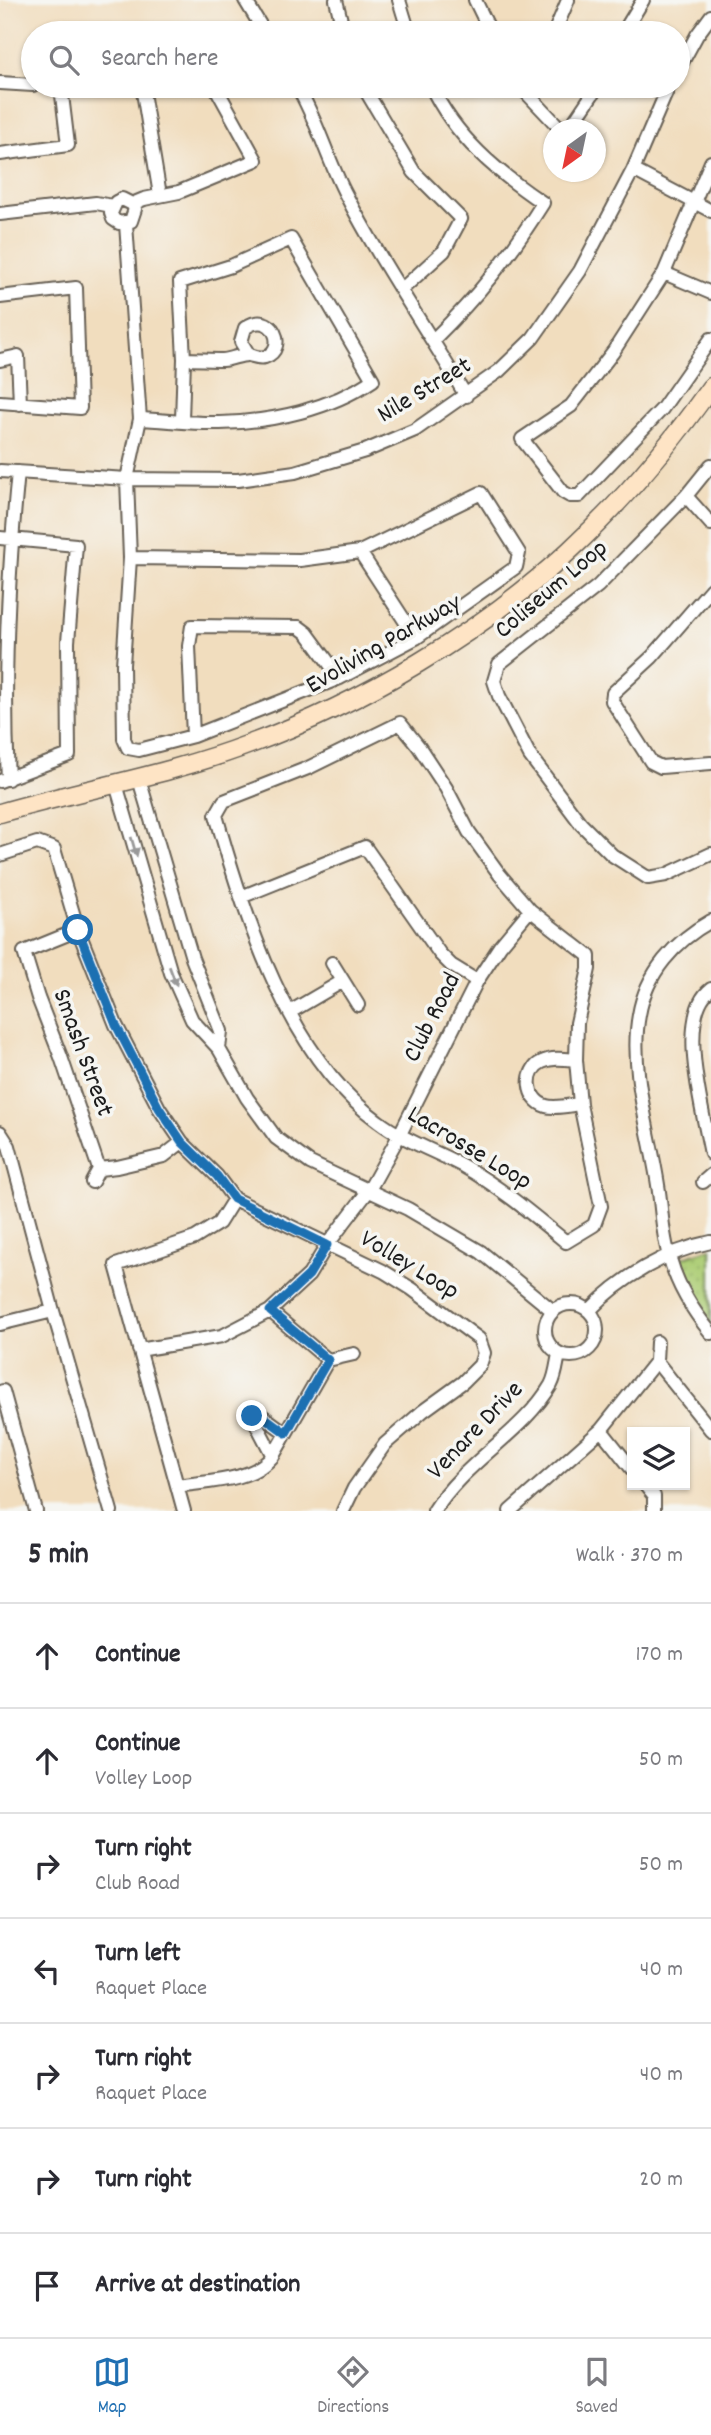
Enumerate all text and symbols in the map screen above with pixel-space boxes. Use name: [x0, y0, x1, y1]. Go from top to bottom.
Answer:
search box: [21, 21, 690, 98]
icon: search: [45, 41, 83, 79]
text: Search here: [101, 41, 219, 78]
north arrow: [543, 119, 606, 182]
street label: Nile Street: [371, 348, 480, 434]
street label: Coliseum Loop: [487, 531, 617, 649]
street label: Evoliving Parkway: [299, 585, 469, 704]
one-way arrow: [129, 836, 140, 858]
route start: [62, 914, 93, 945]
one-way arrow: [168, 965, 179, 986]
street label: Club Road: [395, 967, 471, 1069]
street label: Smash Street: [42, 984, 122, 1122]
street label: Lacrosse Loop: [400, 1097, 538, 1201]
street label: Volley Loop: [352, 1222, 466, 1310]
street label: Venare Drive: [419, 1373, 533, 1489]
route end: [236, 1400, 267, 1431]
map controls: [627, 1427, 690, 1490]
button: layers: [627, 1427, 690, 1490]
text: 5 min: [28, 1535, 89, 1578]
text: Walk · 370 m: [576, 1540, 683, 1573]
icon: ahead: [28, 1637, 66, 1675]
text: Continue: [95, 1637, 180, 1674]
text: 170 m: [636, 1639, 683, 1672]
text: Continue: [95, 1726, 180, 1763]
icon: ahead: [28, 1742, 66, 1780]
text: 50 m: [639, 1744, 683, 1777]
text: Volley Loop: [95, 1763, 192, 1796]
text: Turn right: [95, 1831, 192, 1868]
icon: right: [28, 1847, 66, 1885]
text: 50 m: [639, 1849, 683, 1882]
text: Club Road: [95, 1868, 180, 1901]
text: Turn left: [95, 1936, 181, 1973]
icon: left: [28, 1952, 66, 1990]
text: 40 m: [640, 1954, 683, 1987]
text: Raquet Place: [95, 1973, 207, 2006]
text: Turn right: [95, 2041, 192, 2078]
icon: right: [28, 2057, 66, 2095]
text: 40 m: [640, 2059, 683, 2092]
text: Raquet Place: [95, 2078, 207, 2111]
icon: right: [28, 2162, 66, 2200]
text: Turn right: [95, 2162, 192, 2199]
text: 20 m: [639, 2164, 683, 2197]
icon: arrive: [28, 2267, 66, 2305]
text: Arrive at destination: [95, 2267, 300, 2304]
tab: Map: [93, 2353, 131, 2422]
tab: Directions: [317, 2353, 389, 2422]
tab: Saved: [575, 2353, 618, 2422]

